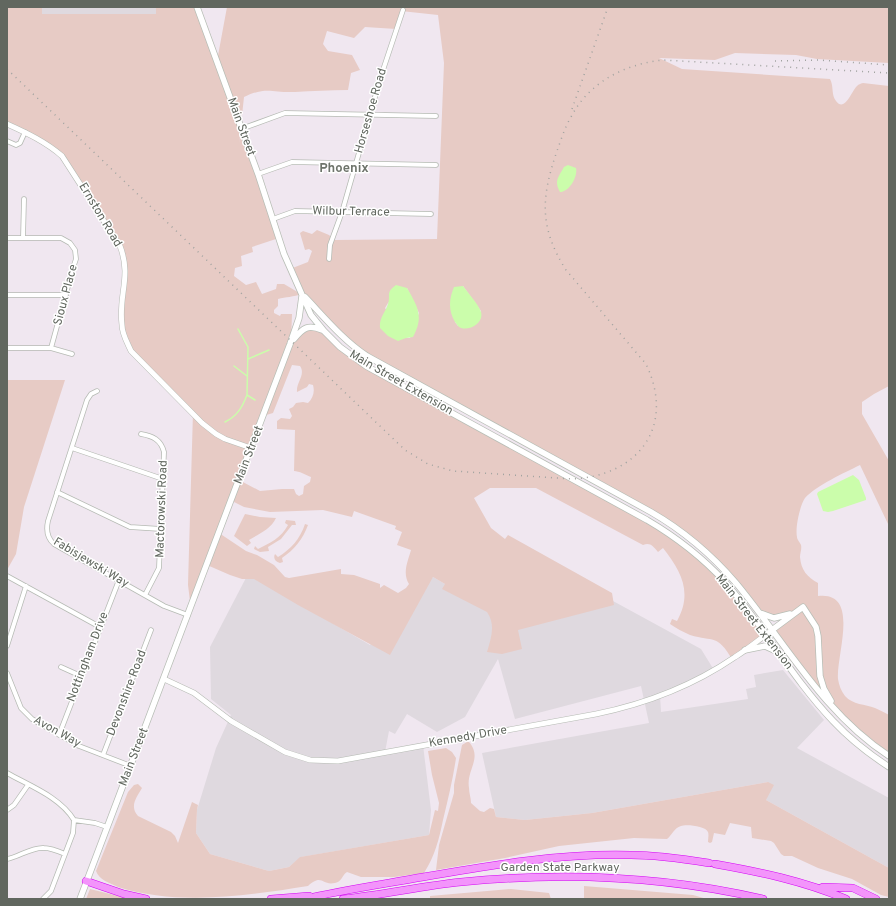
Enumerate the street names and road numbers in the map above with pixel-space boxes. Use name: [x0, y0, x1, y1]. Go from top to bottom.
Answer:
street label: Horseshoe Road: [351, 67, 391, 155]
street label: Main Street: [223, 95, 259, 159]
street label: Ernston Road: [74, 180, 126, 250]
street label: Wilbur Terrace: [312, 203, 390, 221]
street label: Sioux Place: [50, 263, 82, 327]
street label: Main Street Extension: [346, 347, 456, 419]
street label: Main Street: [231, 424, 267, 486]
street label: Mactorowski Road: [152, 460, 172, 558]
street label: Fabisjewski Way: [50, 534, 132, 592]
street label: Main Street Extension: [712, 571, 796, 673]
street label: Nottingham Drive: [63, 610, 113, 704]
street label: Devonshire Road: [103, 648, 151, 738]
street label: Avon Way: [30, 712, 84, 752]
street label: Kennedy Drive: [428, 722, 508, 752]
street label: Main Street: [116, 726, 152, 788]
street label: Garden State Parkway: [501, 860, 619, 876]

